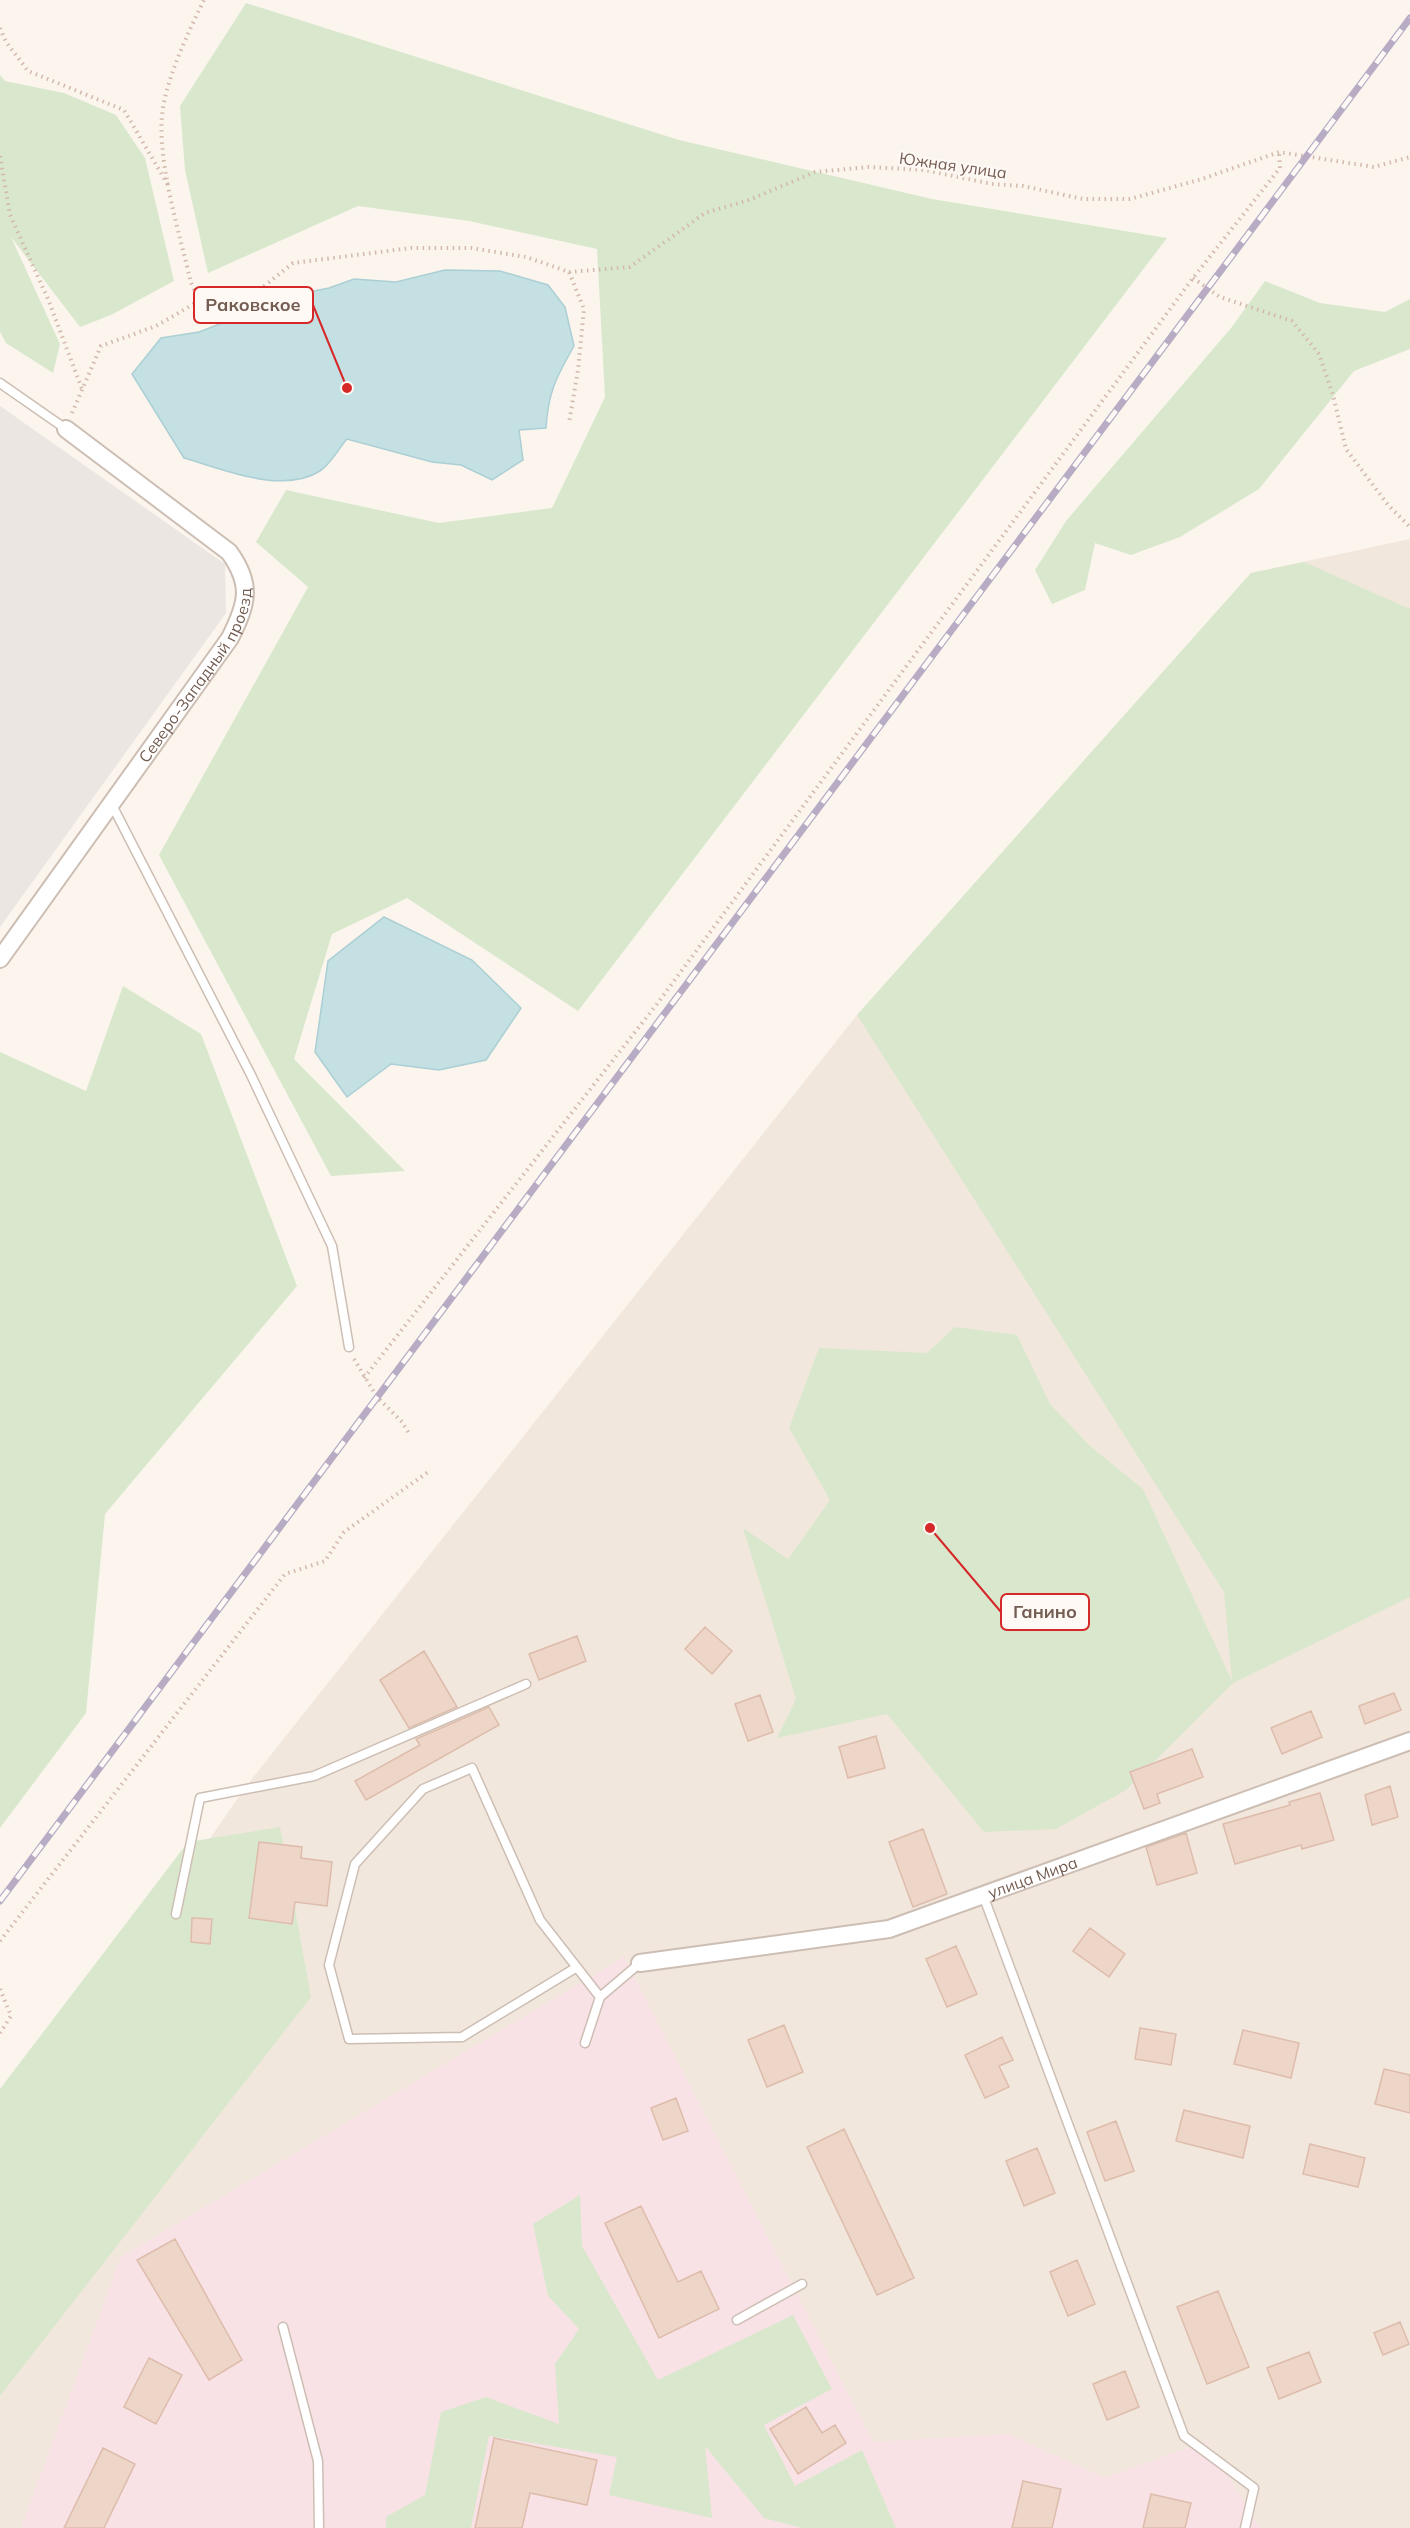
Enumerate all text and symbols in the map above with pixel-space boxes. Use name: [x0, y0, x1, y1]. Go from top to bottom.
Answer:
street label: Южная улица: [898, 148, 1008, 182]
callout: Раковское: [194, 287, 313, 323]
text: Раковское: [205, 293, 301, 316]
street label: Северо-Западный проезд: [134, 588, 255, 766]
callout: Ганино: [1001, 1594, 1089, 1630]
text: Ганино: [1013, 1600, 1077, 1623]
street label: улица Мира: [985, 1852, 1080, 1902]

